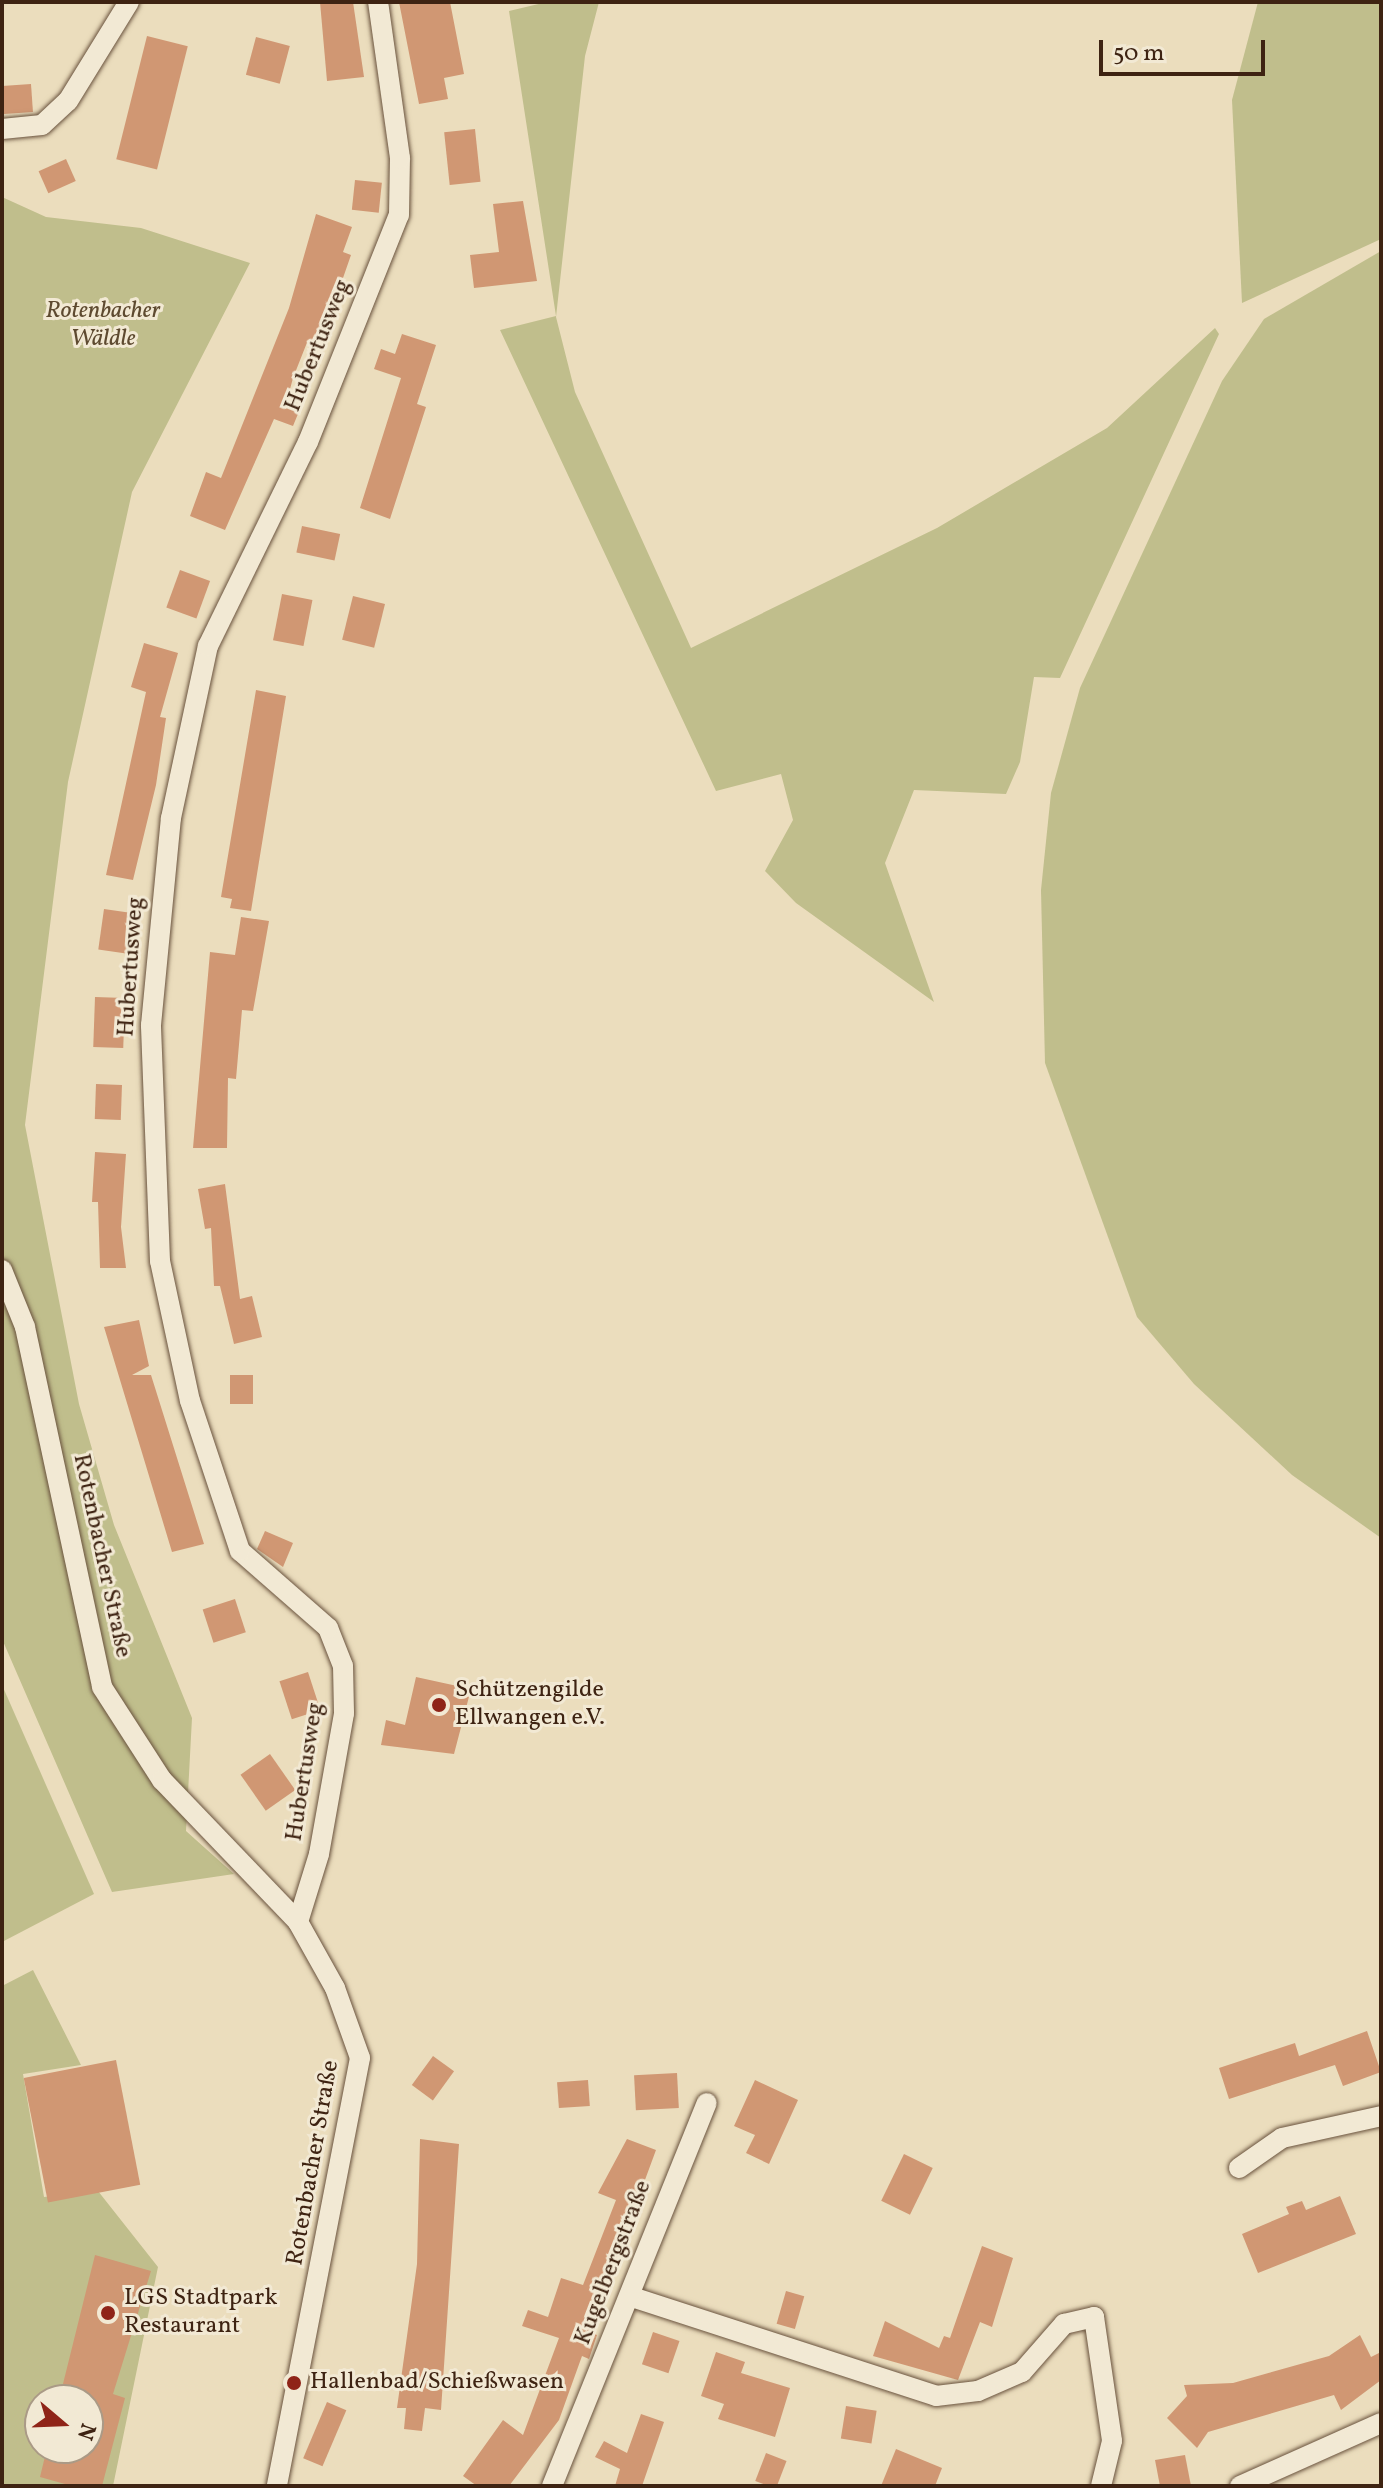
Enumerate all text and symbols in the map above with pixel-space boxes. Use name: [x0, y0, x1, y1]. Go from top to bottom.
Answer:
scale bar: [1103, 24, 1269, 74]
text: 50 m: [1113, 37, 1165, 71]
street label: Hubertusweg: [279, 276, 359, 416]
park label: Rotenbacher Wäldle: [46, 298, 160, 354]
street label: Hubertusweg: [113, 896, 151, 1038]
street label: Rotenbacher Straße: [65, 1451, 137, 1661]
place label: Schützengilde Ellwangen e.V.: [455, 1677, 605, 1733]
marker: Schützengilde Ellwangen e.V.: [430, 1696, 448, 1714]
street label: Hubertusweg: [281, 1701, 331, 1843]
street label: Rotenbacher Straße: [282, 2058, 346, 2268]
street label: Kugelbergstraße: [569, 2177, 659, 2349]
place label: LGS Stadtpark Restaurant: [124, 2285, 277, 2341]
marker: LGS Stadtpark Restaurant: [99, 2304, 117, 2322]
place label: Hallenbad/Schießwasen: [310, 2369, 564, 2397]
marker: Hallenbad/Schießwasen: [285, 2374, 303, 2392]
north arrow: [24, 2384, 104, 2464]
text: N: [68, 2419, 103, 2444]

